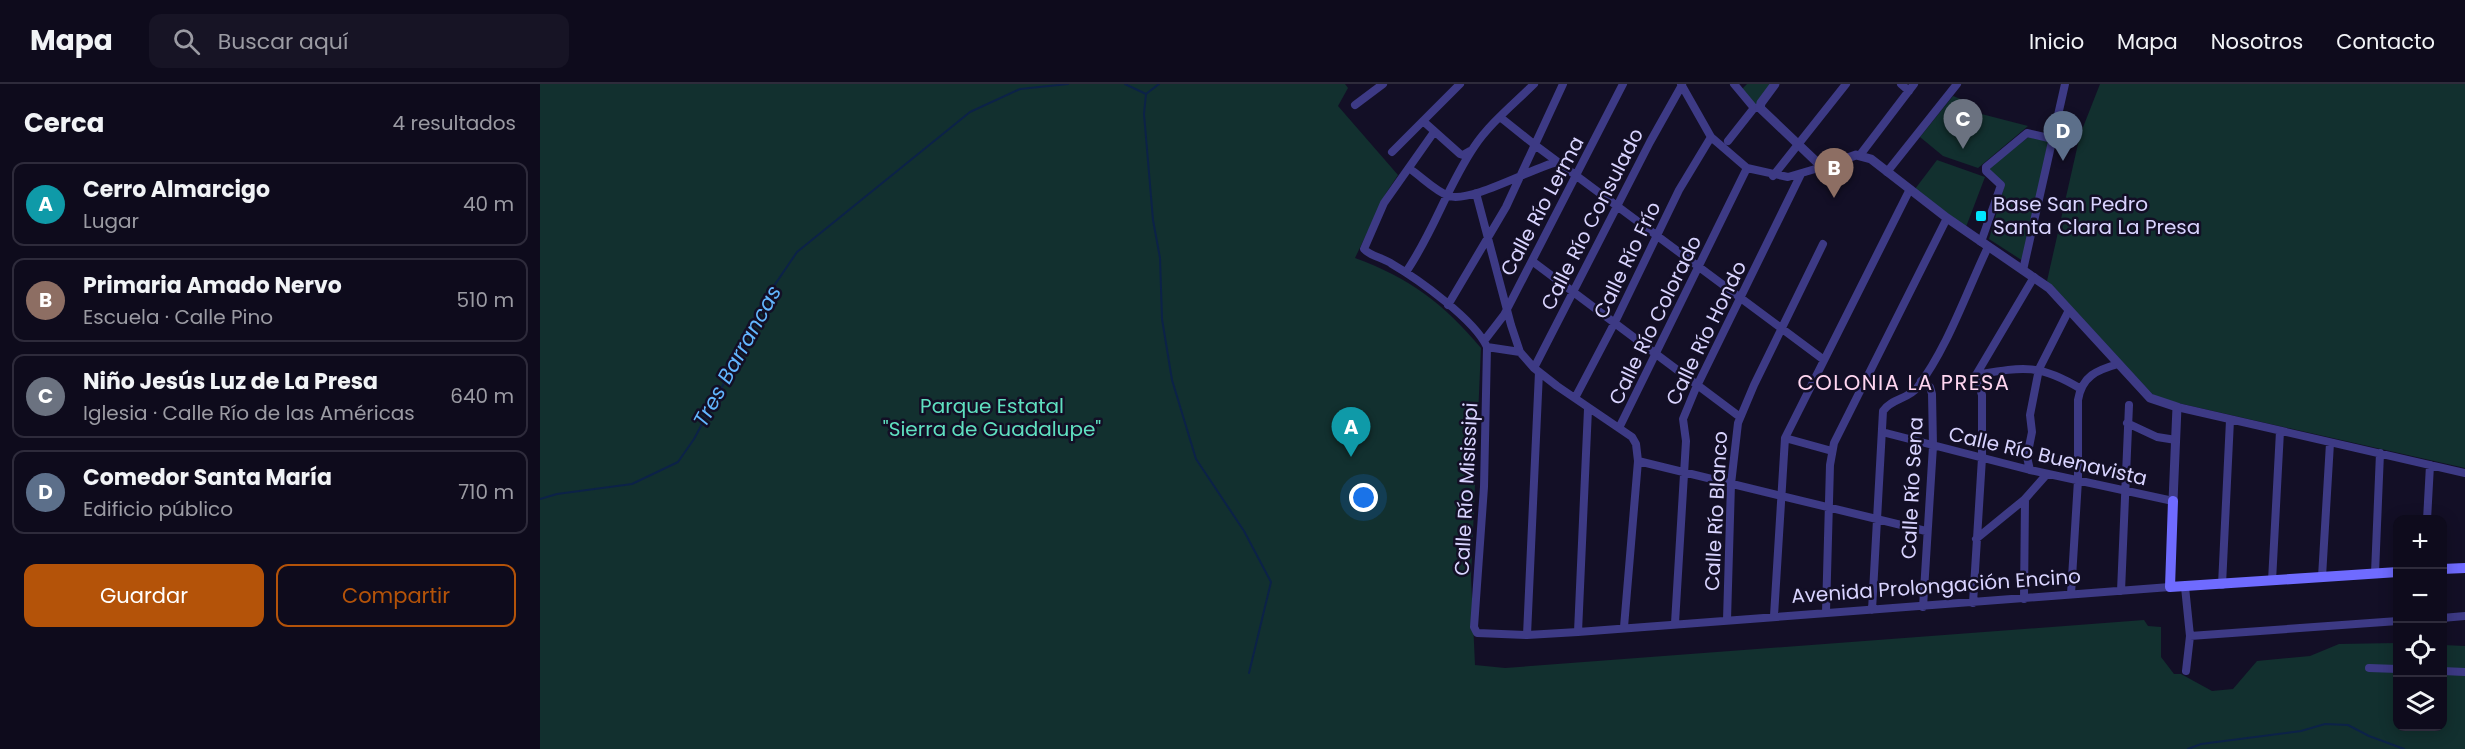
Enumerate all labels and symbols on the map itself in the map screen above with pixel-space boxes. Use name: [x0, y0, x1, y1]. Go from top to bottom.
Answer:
pin: C: [1944, 100, 1982, 149]
pin: D: [2044, 112, 2083, 161]
street label: Calle Río Consulado: [1534, 123, 1650, 315]
street label: Calle Río Lerma: [1493, 131, 1591, 281]
pin: B: [1814, 148, 1854, 198]
place label: Base San Pedro Santa Clara La Presa: [1993, 190, 2200, 241]
street label: Calle Río Frío: [1587, 197, 1667, 323]
marker: Base San Pedro Santa Clara La Presa: [1974, 209, 1988, 223]
street label: Calle Río Colorado: [1602, 231, 1708, 409]
street label: Calle Río Hondo: [1659, 256, 1753, 410]
water label: Tres Barrancas: [686, 280, 788, 432]
district label: COLONIA LA PRESA: [1798, 368, 2011, 397]
park label: Parque Estatal "Sierra de Guadalupe": [883, 392, 1101, 443]
street label: Calle Río Misissipi: [1447, 402, 1485, 576]
pin: A: [1332, 408, 1370, 457]
street label: Calle Río Sena: [1894, 416, 1930, 560]
street label: Calle Río Buenavista: [1946, 420, 2150, 492]
street label: Calle Río Blanco: [1698, 430, 1734, 592]
your location: [1349, 483, 1378, 512]
street label: Avenida Prolongación Encino: [1790, 562, 2082, 610]

